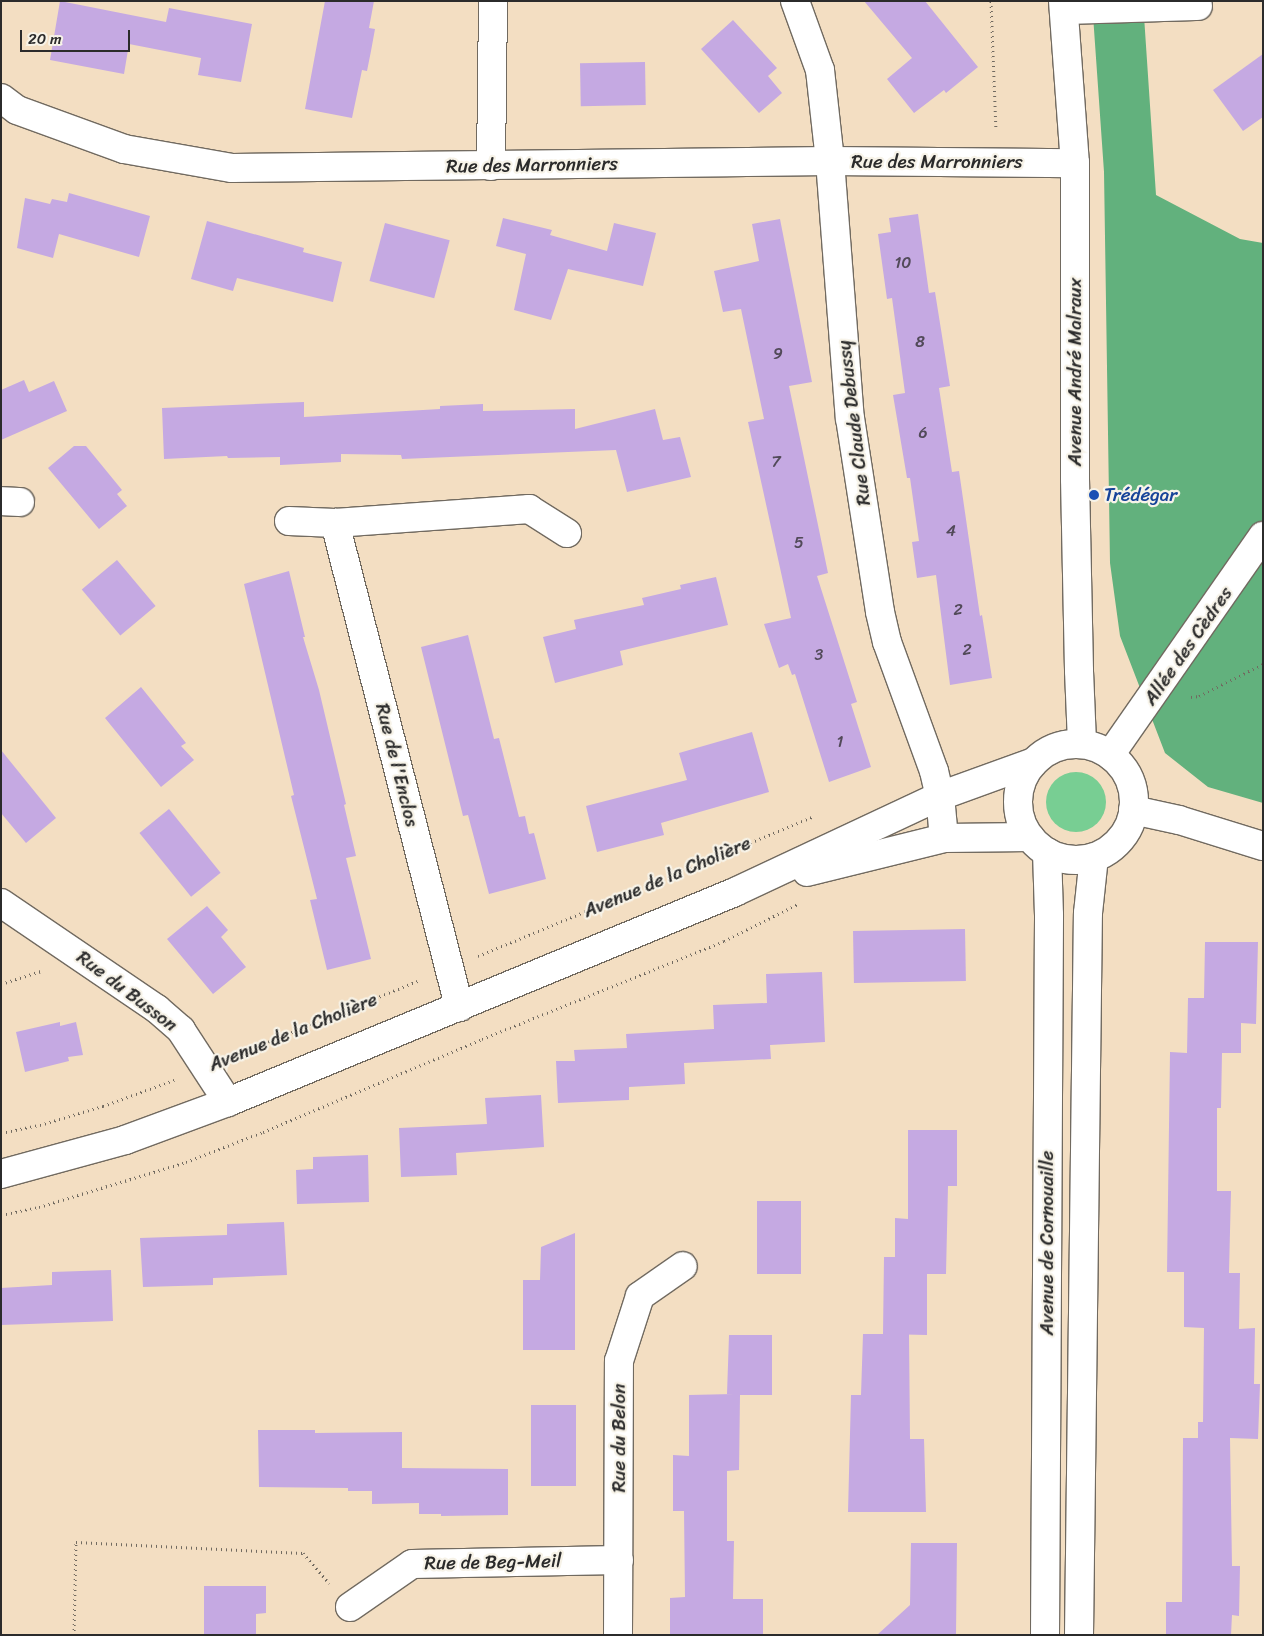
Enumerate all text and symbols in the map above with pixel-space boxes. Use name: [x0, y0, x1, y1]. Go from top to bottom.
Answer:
scale bar: [22, 20, 132, 52]
text: 20 m: [28, 26, 62, 52]
street label: Rue des Marronniers: [851, 151, 1023, 173]
street label: Rue des Marronniers: [446, 152, 618, 178]
house number: 10: [895, 253, 911, 273]
street label: Avenue André Malraux: [1064, 278, 1086, 466]
house number: 8: [915, 332, 925, 352]
street label: Rue Claude Debussy: [833, 339, 875, 507]
house number: 9: [773, 344, 783, 364]
house number: 6: [918, 423, 928, 443]
house number: 7: [771, 452, 781, 472]
place label: Trédégar: [1104, 484, 1177, 506]
marker: Trédégar: [1088, 489, 1100, 501]
house number: 4: [946, 521, 956, 541]
house number: 5: [794, 533, 804, 553]
street label: Allée des Cèdres: [1139, 583, 1237, 709]
house number: 2: [953, 600, 963, 620]
house number: 2: [962, 640, 972, 660]
house number: 3: [815, 645, 823, 665]
street label: Rue de l'Enclos: [370, 700, 424, 830]
house number: 1: [837, 732, 843, 752]
street label: Avenue de la Cholière: [580, 832, 754, 922]
street label: Rue du Busson: [72, 945, 182, 1037]
street label: Avenue de la Cholière: [206, 988, 380, 1076]
street label: Avenue de Cornouaille: [1036, 1151, 1058, 1335]
street label: Rue du Belon: [608, 1384, 630, 1492]
street label: Rue de Beg-Meil: [424, 1549, 562, 1575]

